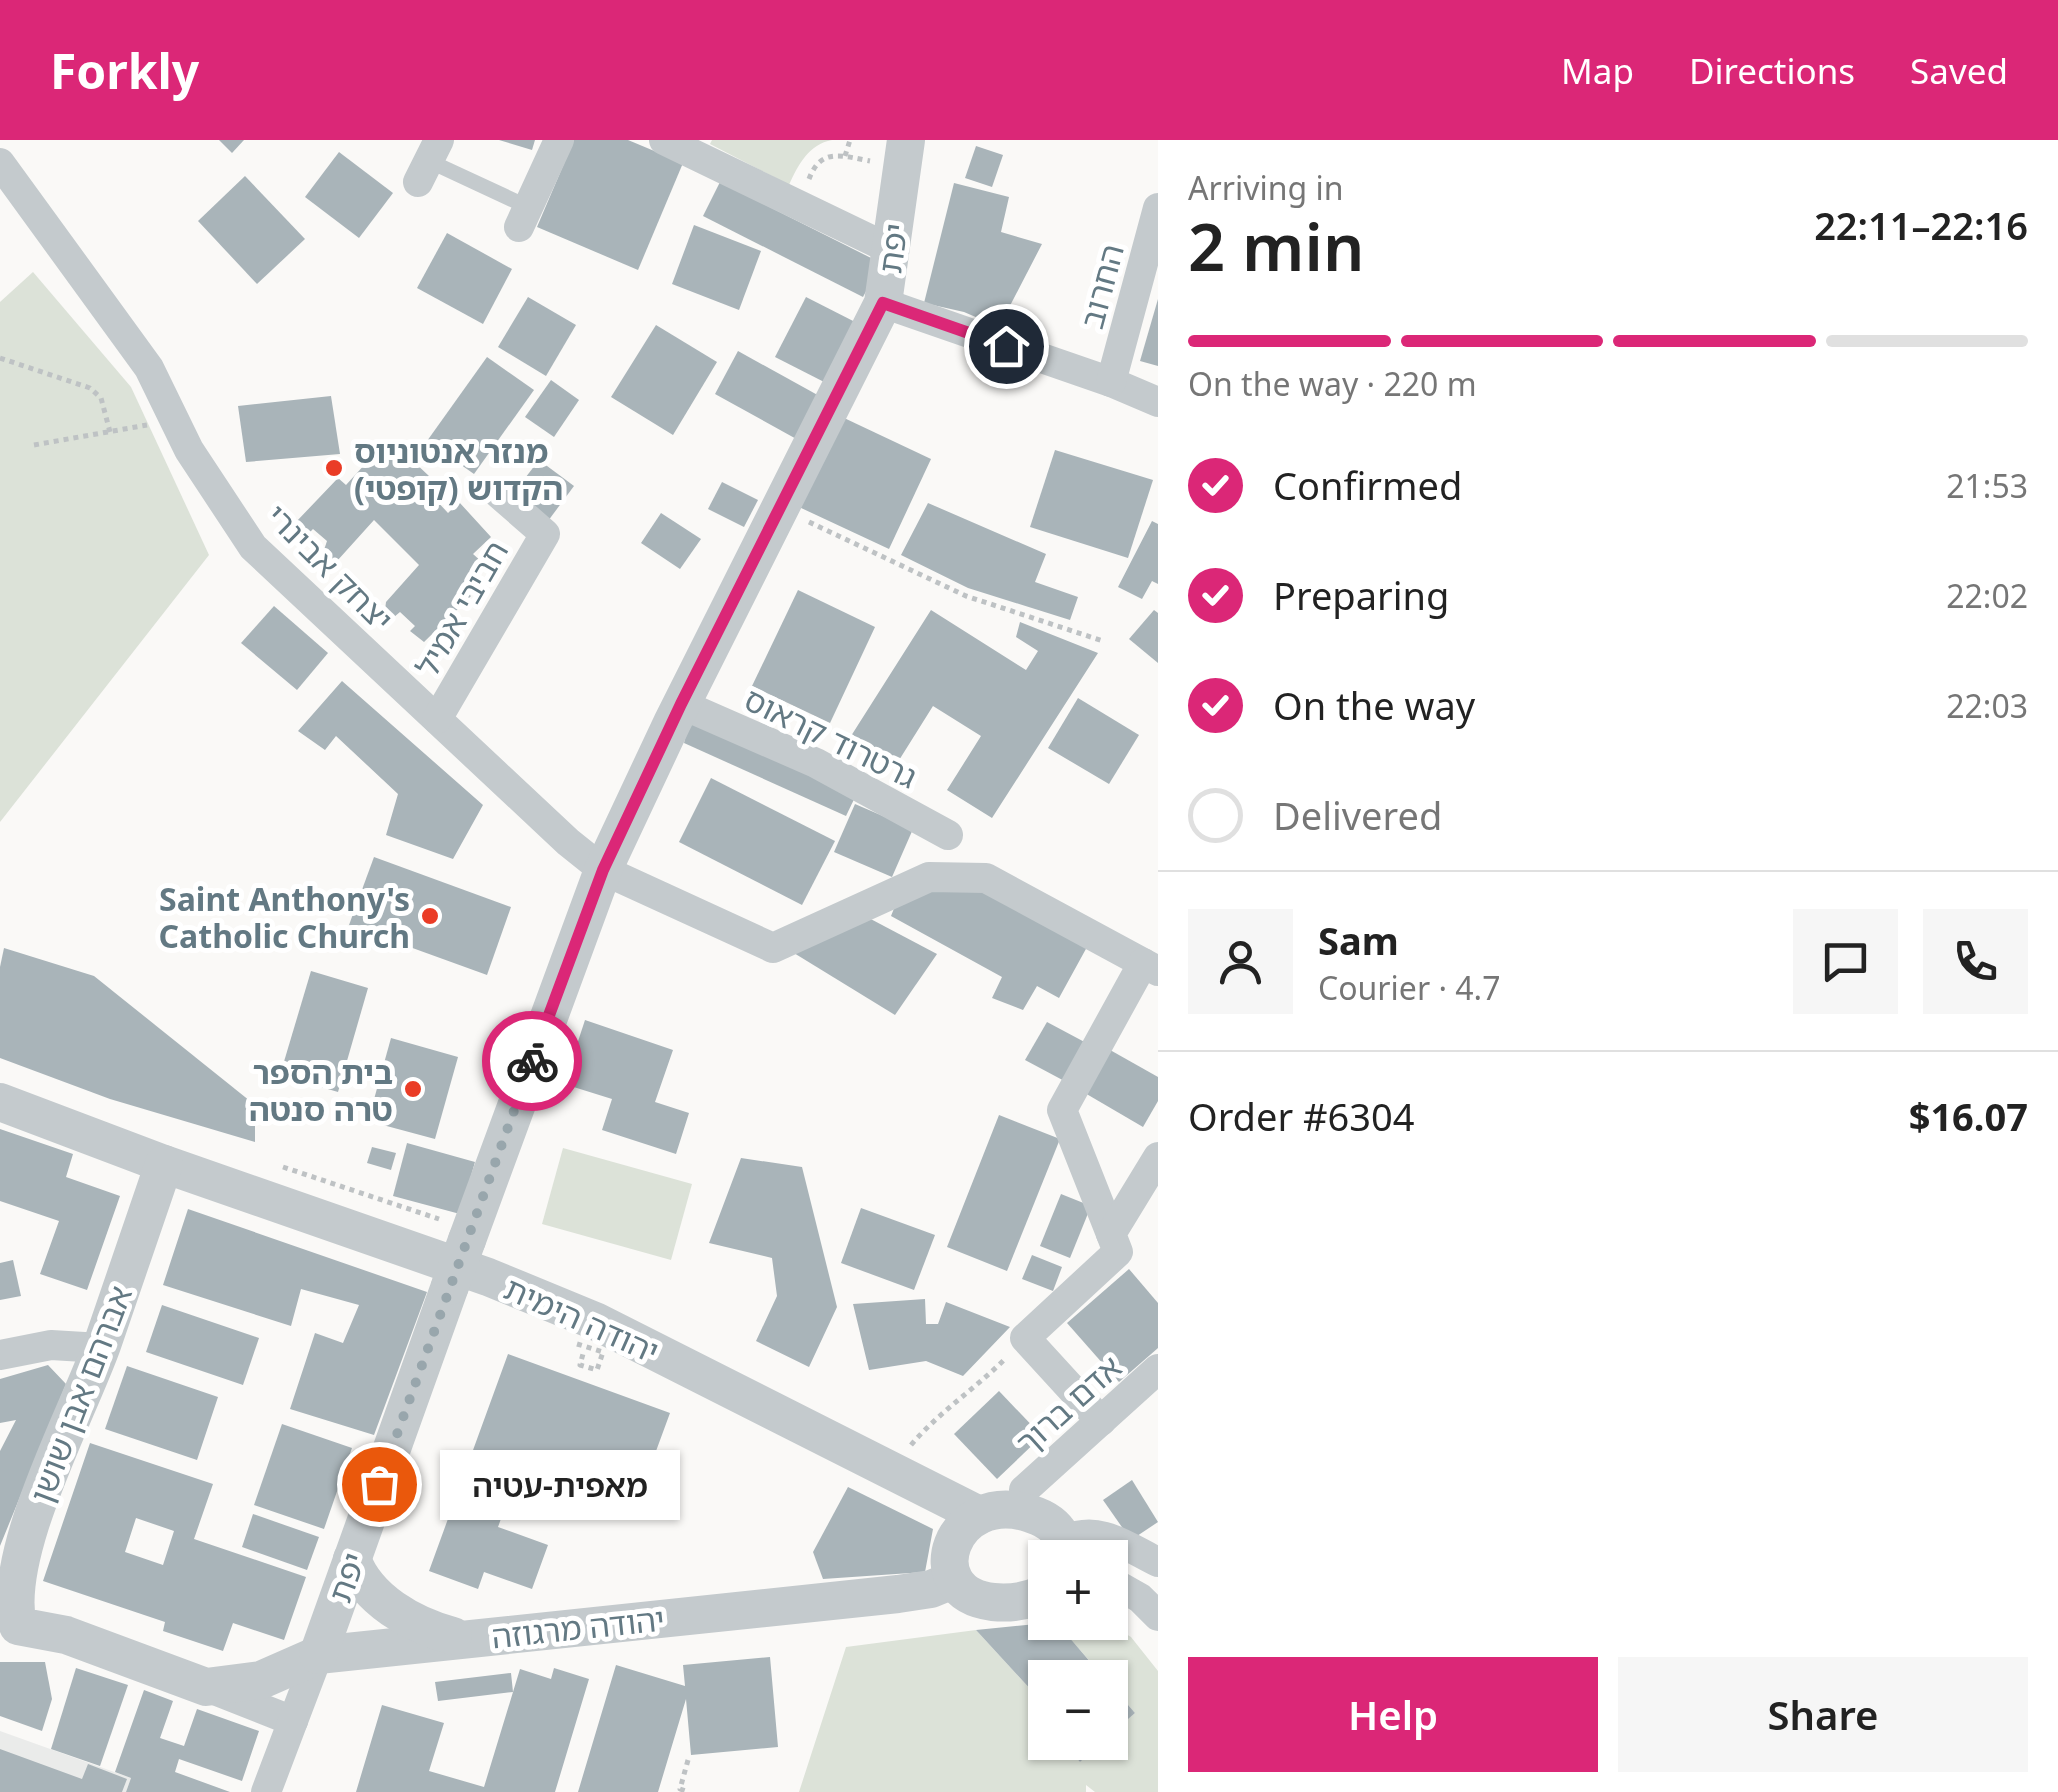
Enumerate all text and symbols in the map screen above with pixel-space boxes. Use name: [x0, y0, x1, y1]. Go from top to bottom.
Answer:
text: Forkly: [50, 38, 199, 103]
text: Map: [1561, 47, 1634, 94]
text: Directions: [1689, 47, 1855, 94]
text: Saved: [1910, 47, 2008, 94]
text: Arriving in: [1188, 166, 1343, 209]
text: 22:11–22:16: [1814, 199, 2028, 251]
text: 2 min: [1188, 202, 1364, 290]
street label: יפת: [867, 220, 917, 276]
street label: החרוב: [1069, 239, 1133, 333]
pin: [964, 304, 1049, 389]
icon: home: [979, 319, 1034, 374]
text: On the way · 220 m: [1188, 362, 1477, 405]
place label: מנזר אנטוניוס הקדוש (קופטי): [354, 429, 563, 509]
marker: מנזר אנטוניוס הקדוש (קופטי): [323, 457, 345, 479]
icon: check: [1188, 458, 1243, 513]
text: Confirmed: [1273, 459, 1462, 511]
text: 21:53: [1946, 464, 2028, 507]
street label: יצחק אבינרי: [257, 494, 403, 640]
street label: חביבי אמיל: [405, 532, 517, 684]
icon: check: [1188, 568, 1243, 623]
text: Preparing: [1273, 569, 1449, 621]
text: 22:02: [1946, 574, 2028, 617]
street label: גרטרוד קראוס: [738, 677, 924, 797]
icon: check: [1188, 678, 1243, 733]
text: On the way: [1273, 679, 1475, 731]
text: 22:03: [1946, 684, 2028, 727]
text: Delivered: [1273, 789, 1442, 841]
place label: Saint Anthony's Catholic Church: [159, 877, 410, 957]
marker: Saint Anthony's Catholic Church: [419, 905, 441, 927]
button: person: [1188, 909, 1293, 1014]
button: chat: [1793, 909, 1898, 1014]
button: phone: [1923, 909, 2028, 1014]
text: Sam: [1318, 914, 1399, 966]
text: Courier · 4.7: [1318, 966, 1501, 1009]
courier: [482, 1011, 582, 1111]
icon: bike: [505, 1034, 560, 1089]
place label: בית הספר טרה סנטה: [249, 1050, 393, 1130]
marker: בית הספר טרה סנטה: [402, 1078, 424, 1100]
text: Order #6304: [1188, 1090, 1414, 1142]
text: $16.07: [1909, 1090, 2028, 1142]
street label: יהודה הימית: [498, 1266, 666, 1372]
street label: אברהם אבן שושן: [19, 1279, 141, 1509]
street label: אדם ברוך: [1006, 1345, 1130, 1463]
pin: [337, 1442, 422, 1527]
callout: מאפית-עטיה: [439, 1449, 679, 1519]
icon: bag: [352, 1457, 407, 1512]
text: מאפית-עטיה: [472, 1463, 648, 1506]
map controls: [1028, 1540, 1128, 1760]
button: +: [1028, 1540, 1128, 1640]
street label: יפת: [317, 1546, 375, 1608]
street label: יהודה מרגוזה: [489, 1597, 667, 1657]
button: Help: [1188, 1657, 1598, 1772]
button: Share: [1618, 1657, 2028, 1772]
button: −: [1028, 1660, 1128, 1760]

